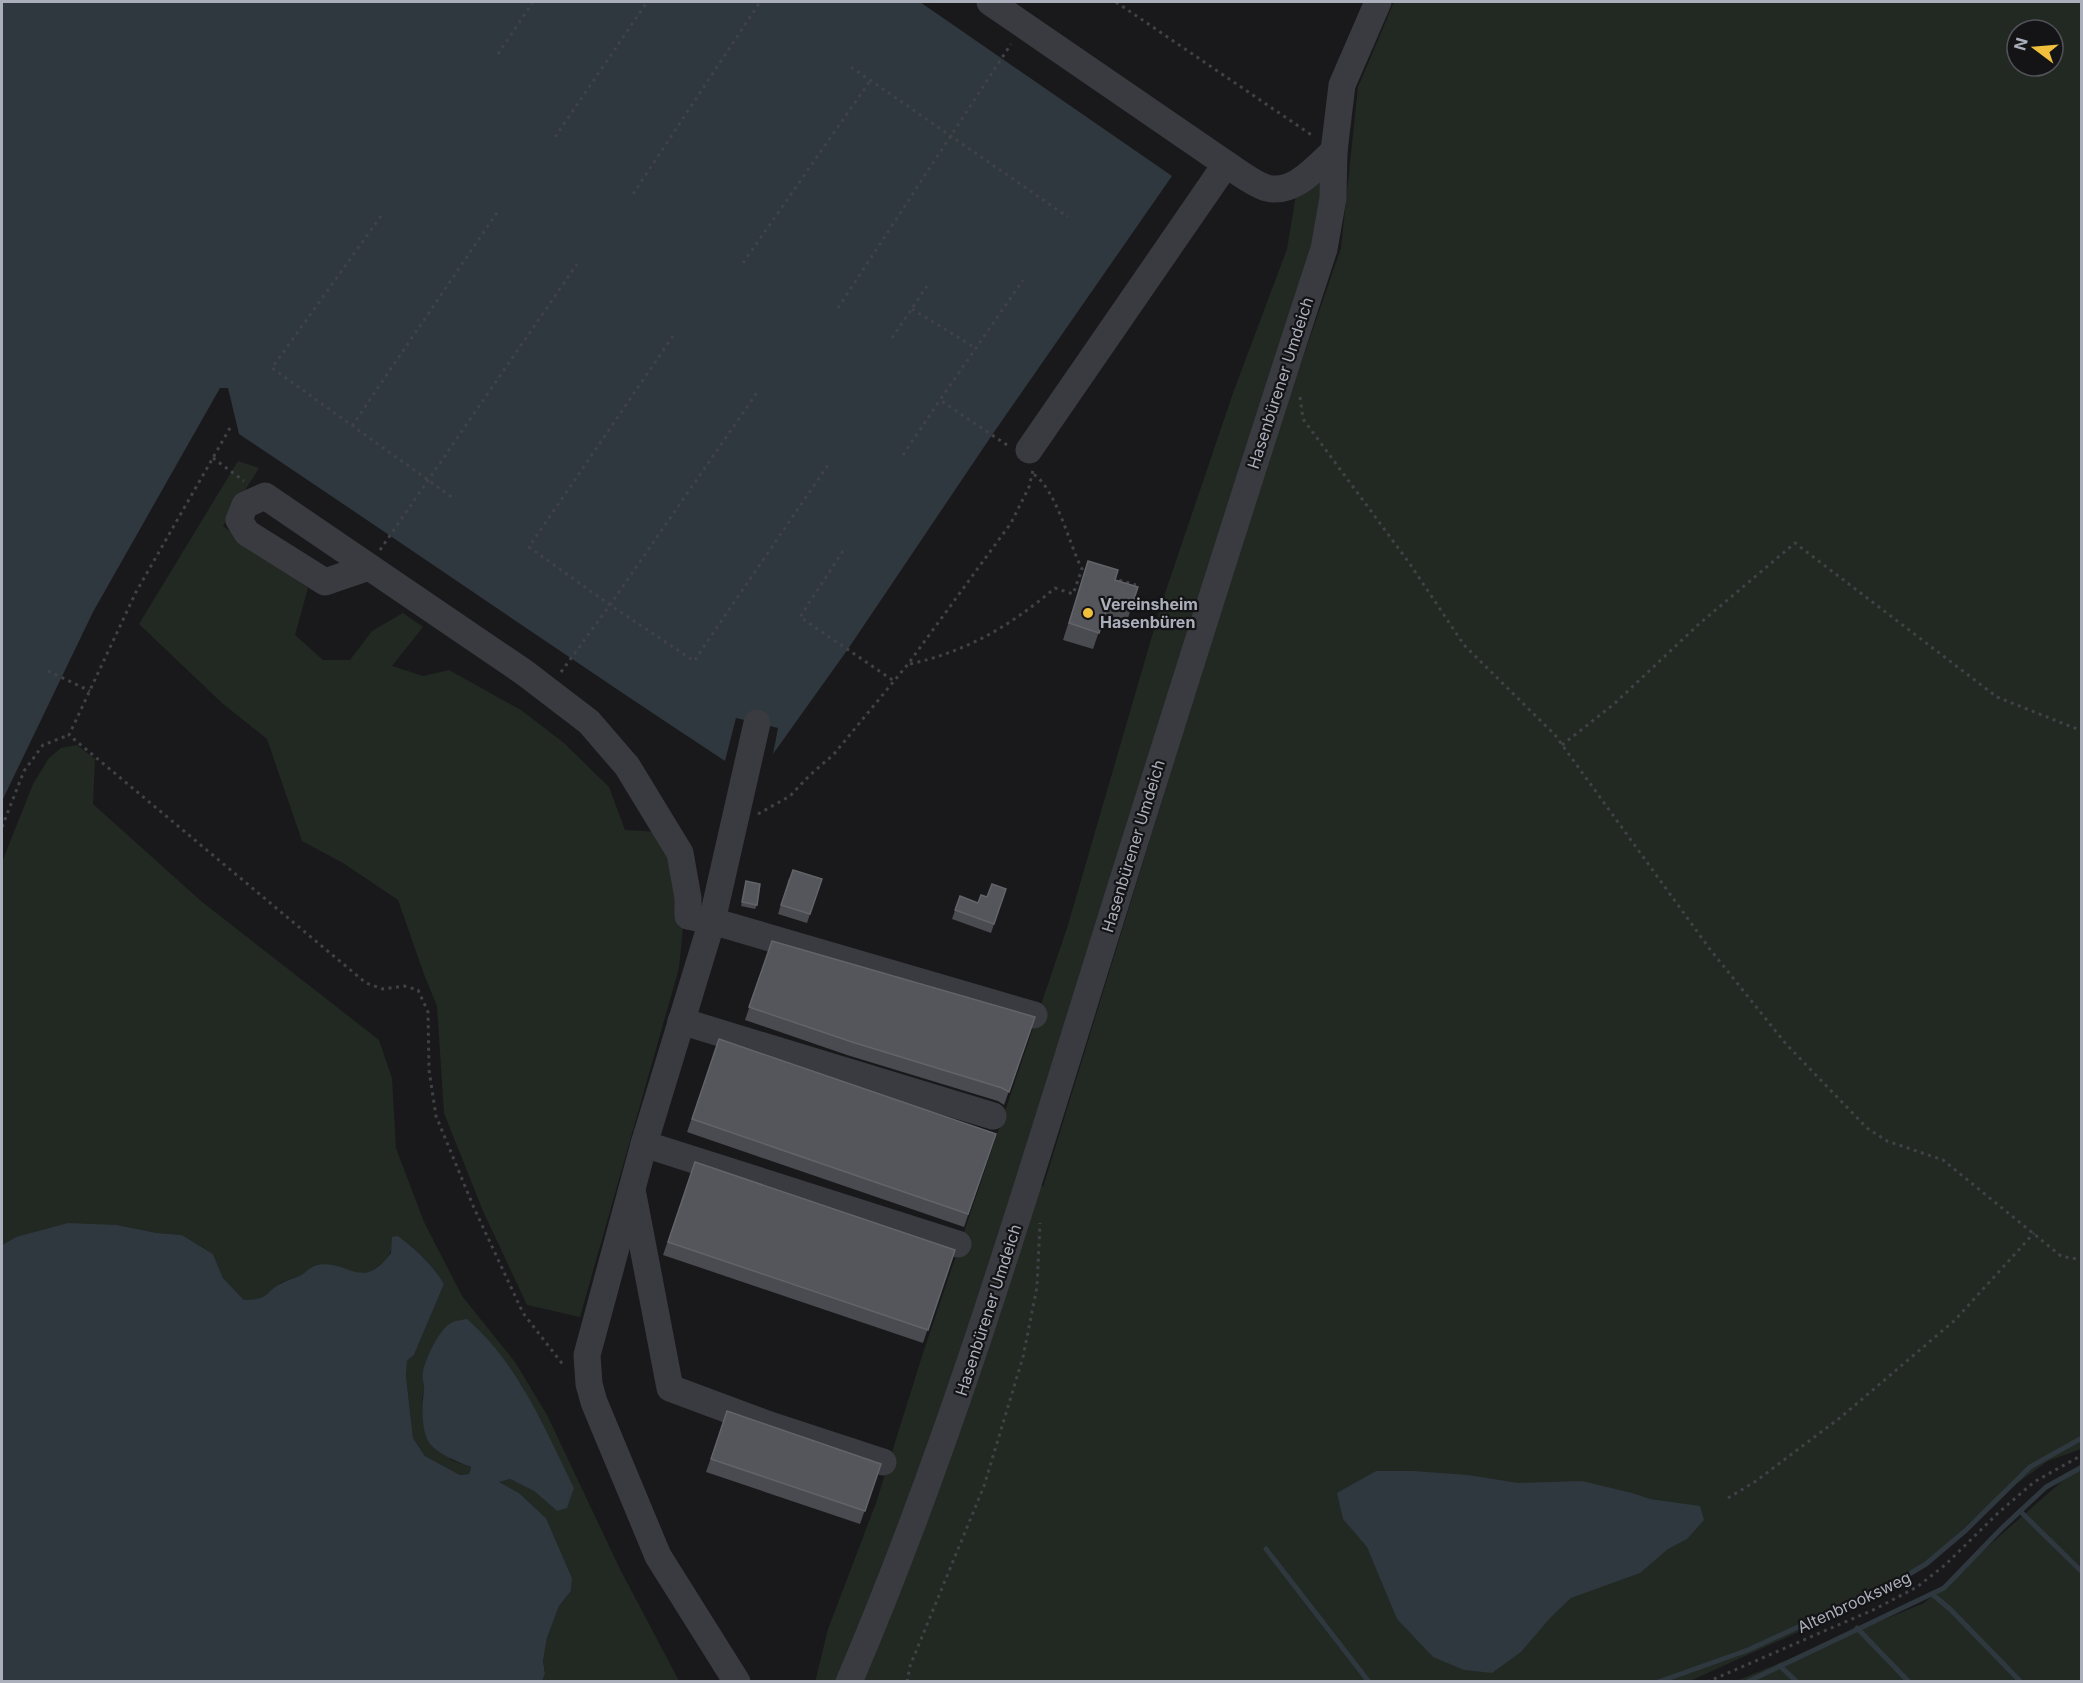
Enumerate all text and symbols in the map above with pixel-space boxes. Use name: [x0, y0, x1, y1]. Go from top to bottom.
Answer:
north arrow: [2005, 18, 2065, 78]
text: N: [2009, 35, 2032, 52]
street label: Hasenbürener Umdeich: [1243, 295, 1317, 471]
place label: Vereinsheim Hasenbüren: [1100, 594, 1198, 632]
marker: Vereinsheim Hasenbüren: [1081, 606, 1095, 620]
street label: Hasenbürener Umdeich: [1097, 757, 1169, 935]
street label: Hasenbürener Umdeich: [951, 1222, 1025, 1398]
street label: Altenbrooksweg: [1794, 1567, 1914, 1637]

